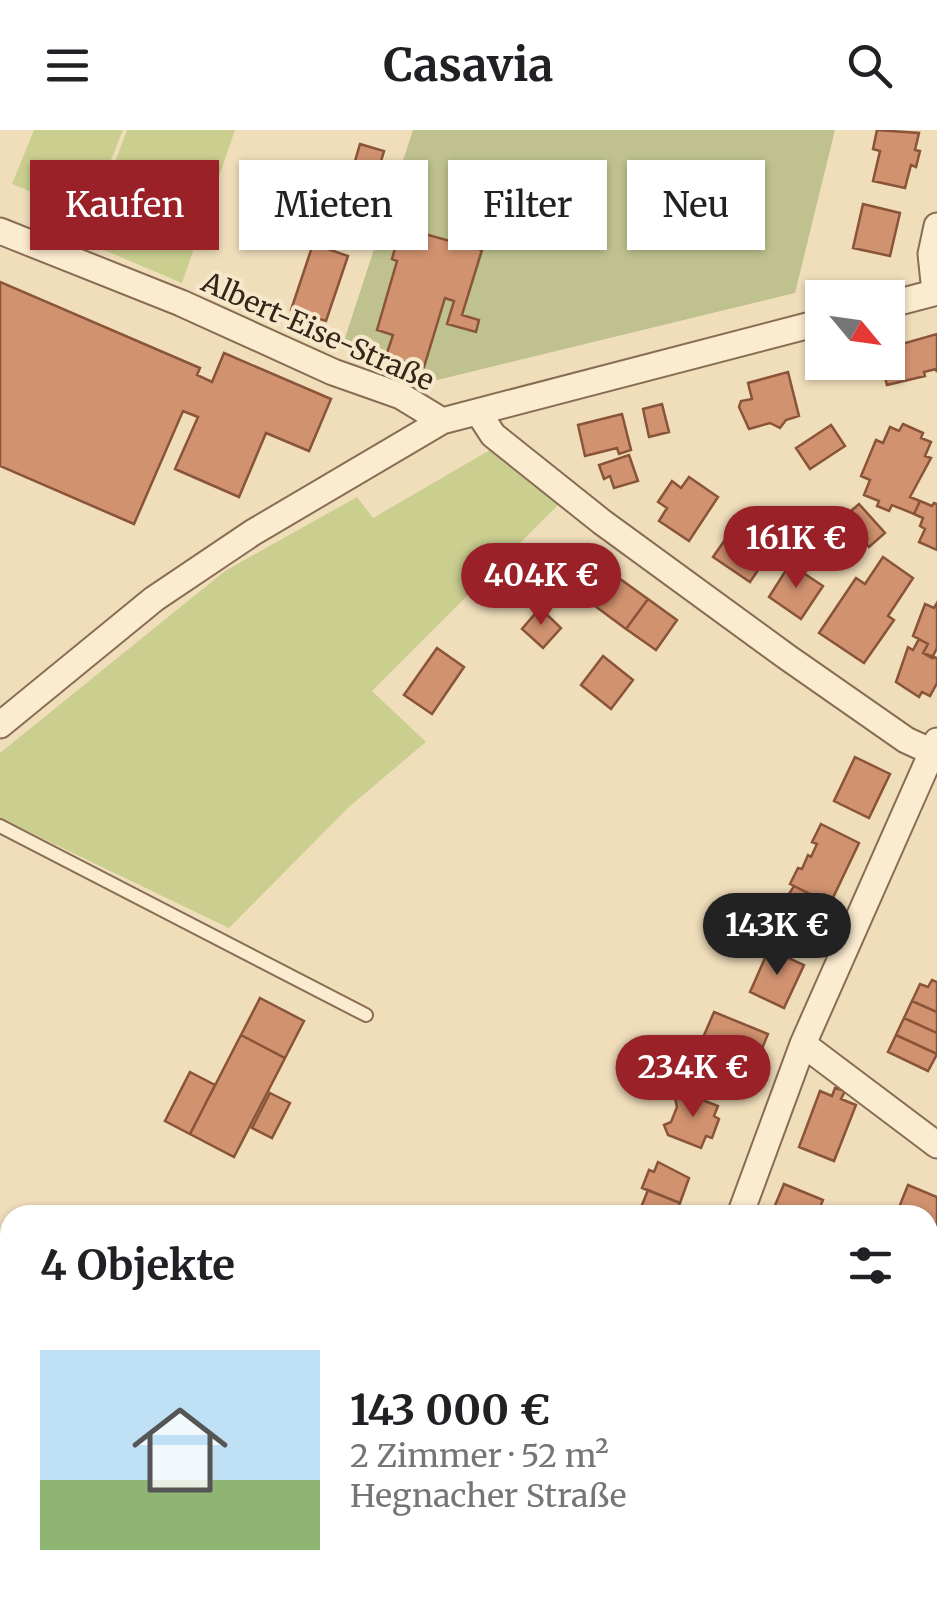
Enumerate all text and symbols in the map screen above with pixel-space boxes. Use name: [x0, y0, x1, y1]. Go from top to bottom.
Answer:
text: Casavia: [384, 37, 553, 93]
icon: menu: [40, 38, 95, 93]
icon: search: [842, 38, 897, 93]
chip: Kaufen: [30, 160, 219, 250]
chip: Mieten: [239, 160, 428, 250]
chip: Filter: [448, 160, 607, 250]
chip: Neu: [627, 160, 765, 250]
street label: Albert-Eise-Straße: [195, 263, 440, 398]
north arrow: [805, 280, 905, 380]
map controls: [805, 280, 905, 380]
pin: 161K €: [715, 506, 877, 591]
text: 161K €: [745, 518, 847, 558]
pin: 404K €: [460, 543, 622, 628]
text: 404K €: [483, 555, 599, 595]
pin: 143K €: [696, 893, 858, 978]
text: 143K €: [725, 905, 829, 945]
pin: 234K €: [612, 1035, 774, 1120]
text: 234K €: [638, 1047, 748, 1087]
icon: filters: [843, 1238, 898, 1293]
text: 4 Objekte: [40, 1239, 235, 1291]
text: 143 000 €: [350, 1384, 550, 1436]
icon: home: [120, 1390, 240, 1510]
text: 2 Zimmer · 52 m²: [350, 1436, 609, 1476]
text: Hegnacher Straße: [350, 1476, 627, 1516]

